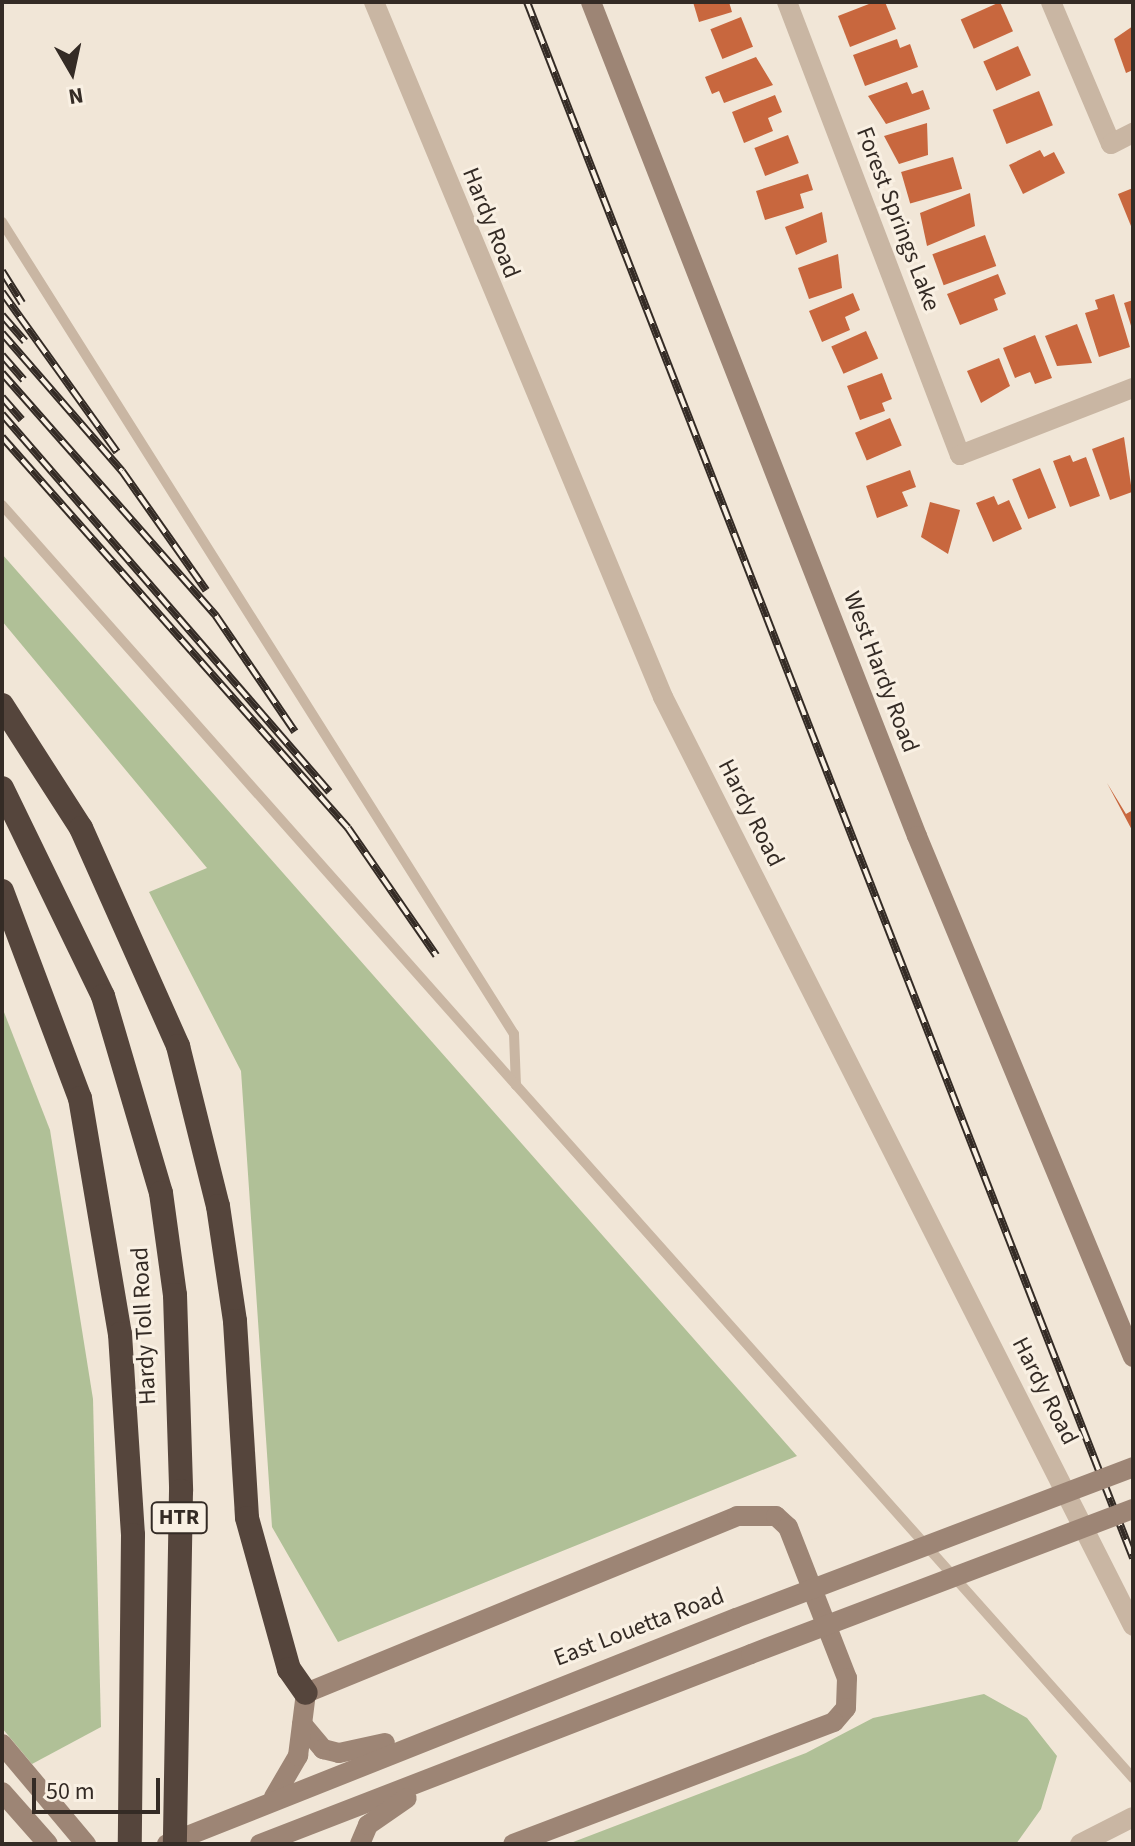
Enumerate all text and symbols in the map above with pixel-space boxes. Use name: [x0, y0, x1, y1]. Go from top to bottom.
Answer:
north arrow: [32, 32, 112, 112]
text: N: [66, 79, 85, 113]
street label: Forest Springs Lake: [850, 123, 946, 315]
street label: Hardy Road: [456, 164, 526, 282]
street label: West Hardy Road: [837, 588, 925, 756]
street label: Hardy Road: [712, 754, 790, 872]
street label: Hardy Toll Road: [125, 1246, 163, 1406]
street label: Hardy Road: [1006, 1332, 1084, 1450]
road number: HTR: [149, 1500, 209, 1536]
street label: East Louetta Road: [550, 1581, 728, 1673]
scale bar: [36, 1762, 164, 1812]
text: 50 m: [46, 1774, 95, 1809]

